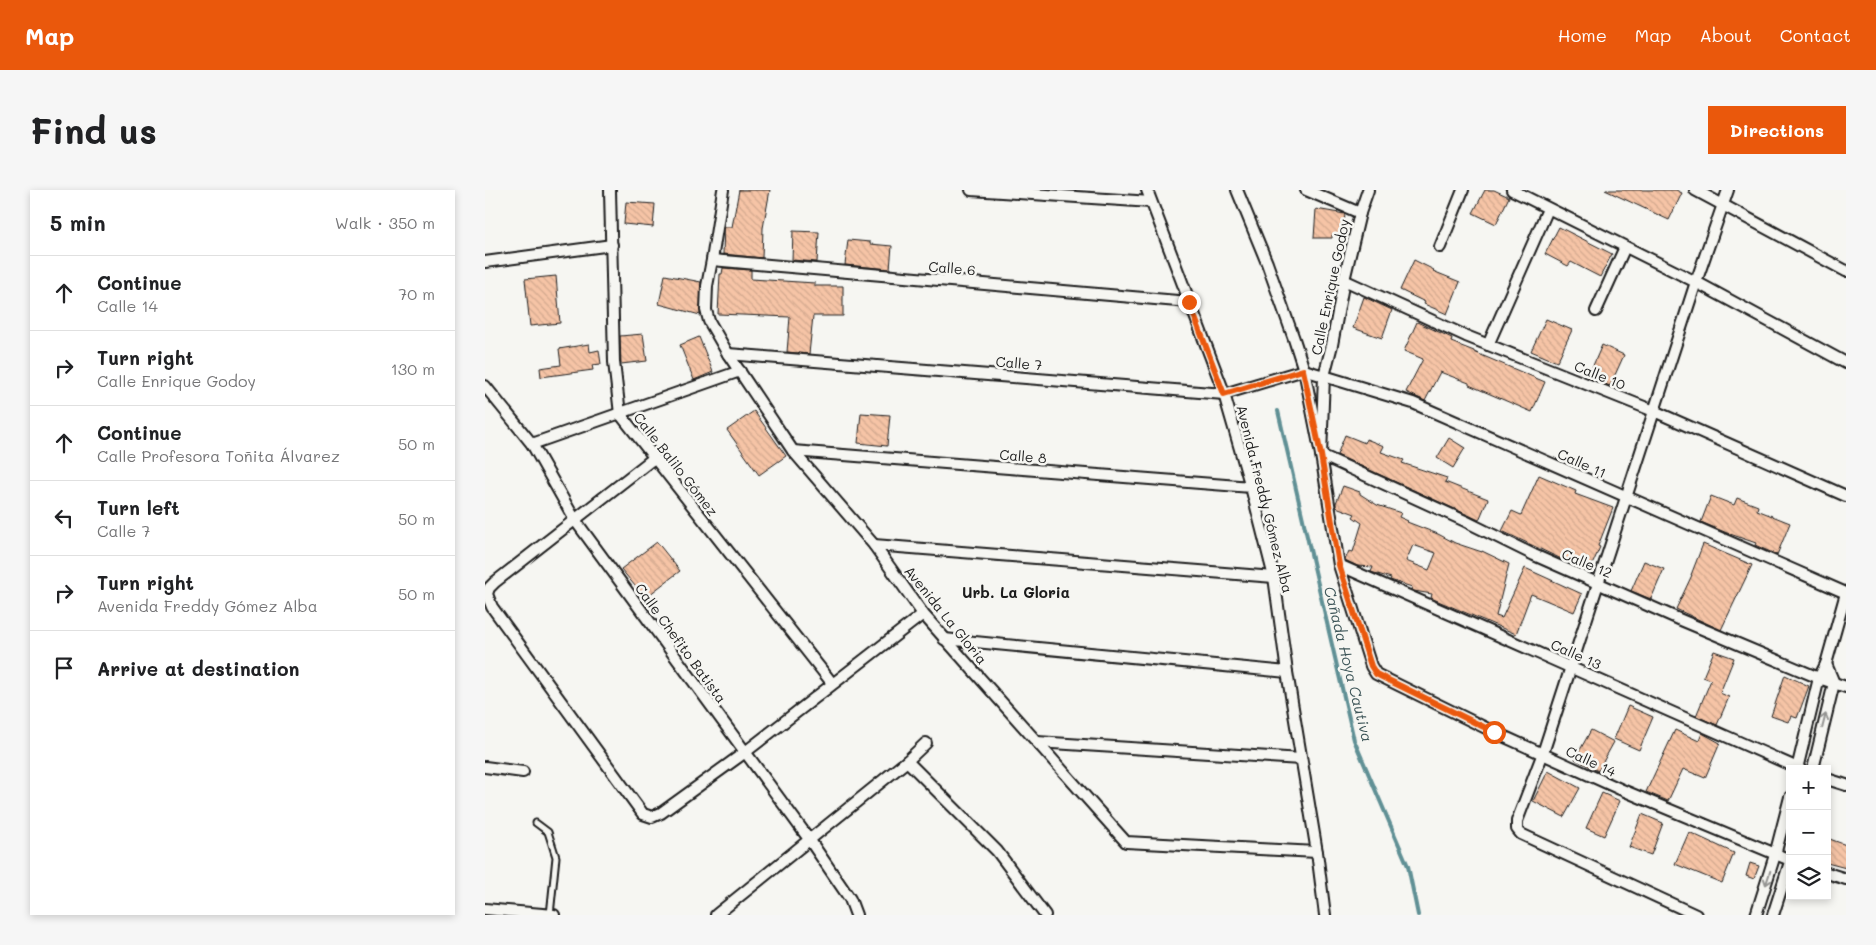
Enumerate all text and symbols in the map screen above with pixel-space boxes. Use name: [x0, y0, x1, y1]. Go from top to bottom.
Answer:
text: Map: [25, 20, 74, 51]
text: Home: [1558, 23, 1607, 47]
text: Map: [1635, 23, 1671, 47]
text: About: [1699, 23, 1752, 47]
text: Contact: [1780, 23, 1851, 47]
button: Directions: [1708, 106, 1846, 154]
text: Find us: [30, 107, 157, 153]
text: 5 min: [50, 209, 106, 236]
text: Walk · 350 m: [335, 212, 435, 233]
street label: Calle Enrique Godoy: [1306, 217, 1354, 357]
street label: Calle 6: [928, 256, 976, 280]
text: Continue: [97, 270, 182, 295]
icon: ahead: [50, 279, 78, 307]
text: 70 m: [398, 283, 435, 304]
route end: [1178, 291, 1201, 314]
text: Calle 14: [97, 295, 158, 316]
text: Turn right: [97, 345, 194, 370]
street label: Calle 7: [995, 352, 1043, 375]
icon: right: [50, 354, 78, 382]
street label: Calle 10: [1572, 356, 1629, 394]
text: 130 m: [391, 358, 435, 379]
text: Calle Enrique Godoy: [97, 370, 256, 391]
street label: Avenida Freddy Gómez Alba: [1232, 403, 1298, 595]
street label: Calle Balilo Gómez: [630, 408, 723, 520]
text: Continue: [97, 420, 182, 445]
icon: ahead: [50, 429, 78, 457]
text: 50 m: [398, 433, 435, 454]
street label: Calle 8: [999, 444, 1047, 468]
street label: Calle 11: [1555, 444, 1609, 482]
text: Calle Profesora Toñita Álvarez: [97, 445, 340, 466]
text: Turn left: [97, 495, 180, 520]
icon: left: [50, 504, 78, 532]
text: 50 m: [398, 508, 435, 529]
text: Calle 7: [97, 520, 150, 541]
street label: Calle 12: [1559, 544, 1615, 582]
street label: Avenida La Gloria: [900, 562, 992, 668]
text: Turn right: [97, 570, 194, 595]
icon: right: [50, 579, 78, 607]
street label: Calle Chefito Batista: [631, 579, 731, 707]
district label: Urb. La Gloria: [962, 582, 1070, 602]
text: 50 m: [398, 583, 435, 604]
water label: Cañada Hoya Cautiva: [1320, 584, 1378, 744]
text: Avenida Freddy Gómez Alba: [97, 595, 318, 616]
street label: Calle 13: [1548, 634, 1604, 674]
icon: arrive: [50, 654, 78, 682]
text: Arrive at destination: [97, 656, 300, 681]
one-way arrow: [1820, 714, 1830, 730]
route start: [1483, 721, 1506, 744]
street label: Calle 14: [1563, 741, 1620, 781]
map controls: [1786, 765, 1831, 900]
button: +: [1786, 765, 1831, 810]
button: −: [1786, 810, 1831, 855]
button: layers: [1786, 855, 1831, 900]
one-way arrow: [1762, 869, 1772, 885]

